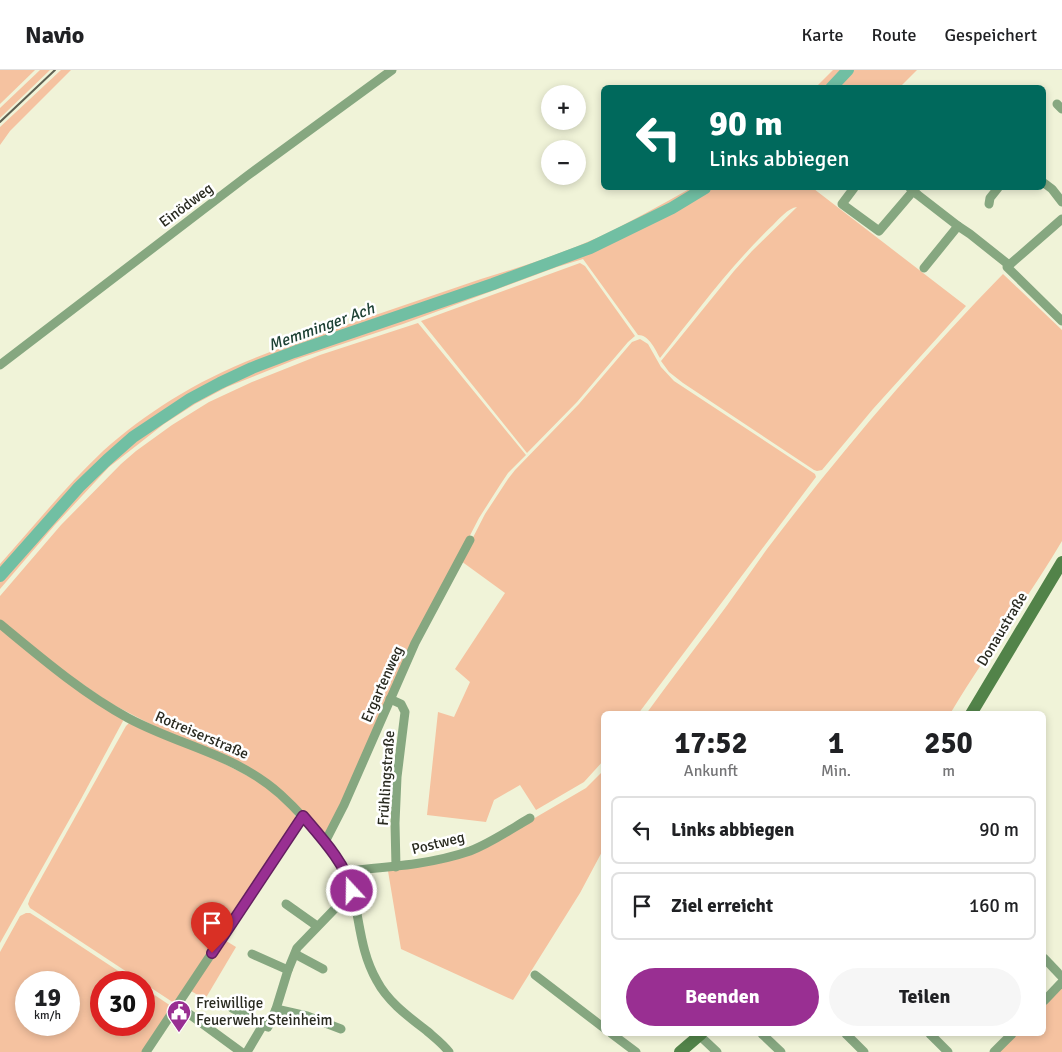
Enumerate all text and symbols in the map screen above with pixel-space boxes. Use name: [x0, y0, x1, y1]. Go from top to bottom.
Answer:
text: Navio: [25, 20, 84, 50]
text: Karte: [802, 24, 844, 46]
text: Route: [872, 24, 917, 46]
text: Gespeichert: [945, 24, 1037, 46]
map controls: [541, 85, 586, 185]
button: +: [541, 85, 586, 130]
text: 90 m: [709, 102, 783, 145]
icon: left: [626, 105, 691, 170]
button: −: [541, 140, 586, 185]
text: Links abbiegen: [709, 145, 850, 172]
street label: Einödweg: [156, 179, 216, 231]
water label: Memminger Ach: [266, 298, 378, 355]
street label: Donaustraße: [973, 589, 1031, 669]
street label: Ergartenweg: [357, 643, 407, 725]
street label: Rotreiserstraße: [153, 707, 251, 763]
text: 17:52: [674, 725, 748, 762]
text: 1: [828, 725, 844, 762]
text: 250: [924, 725, 973, 762]
street label: Frühlingstraße: [374, 730, 398, 826]
text: Ankunft: [684, 761, 738, 781]
text: Min.: [821, 761, 851, 781]
text: m: [942, 761, 955, 781]
icon: left: [628, 816, 656, 844]
text: Links abbiegen: [671, 818, 794, 842]
text: 90 m: [979, 818, 1019, 842]
street label: Postweg: [410, 828, 466, 858]
position arrow: [325, 864, 377, 916]
icon: arrive: [628, 892, 656, 920]
text: Ziel erreicht: [671, 894, 773, 918]
text: 160 m: [969, 894, 1019, 918]
pin: [191, 902, 233, 953]
icon: arrive: [198, 909, 226, 937]
button: Beenden: [626, 968, 819, 1026]
button: Teilen: [829, 968, 1021, 1026]
speed limit sign: 30: [90, 971, 155, 1036]
text: 19: [34, 982, 61, 1013]
place label: Freiwillige Feuerwehr Steinheim: [196, 994, 332, 1029]
public building icon: Freiwillige Feuerwehr Steinheim: [166, 999, 192, 1033]
text: km/h: [34, 1008, 61, 1023]

